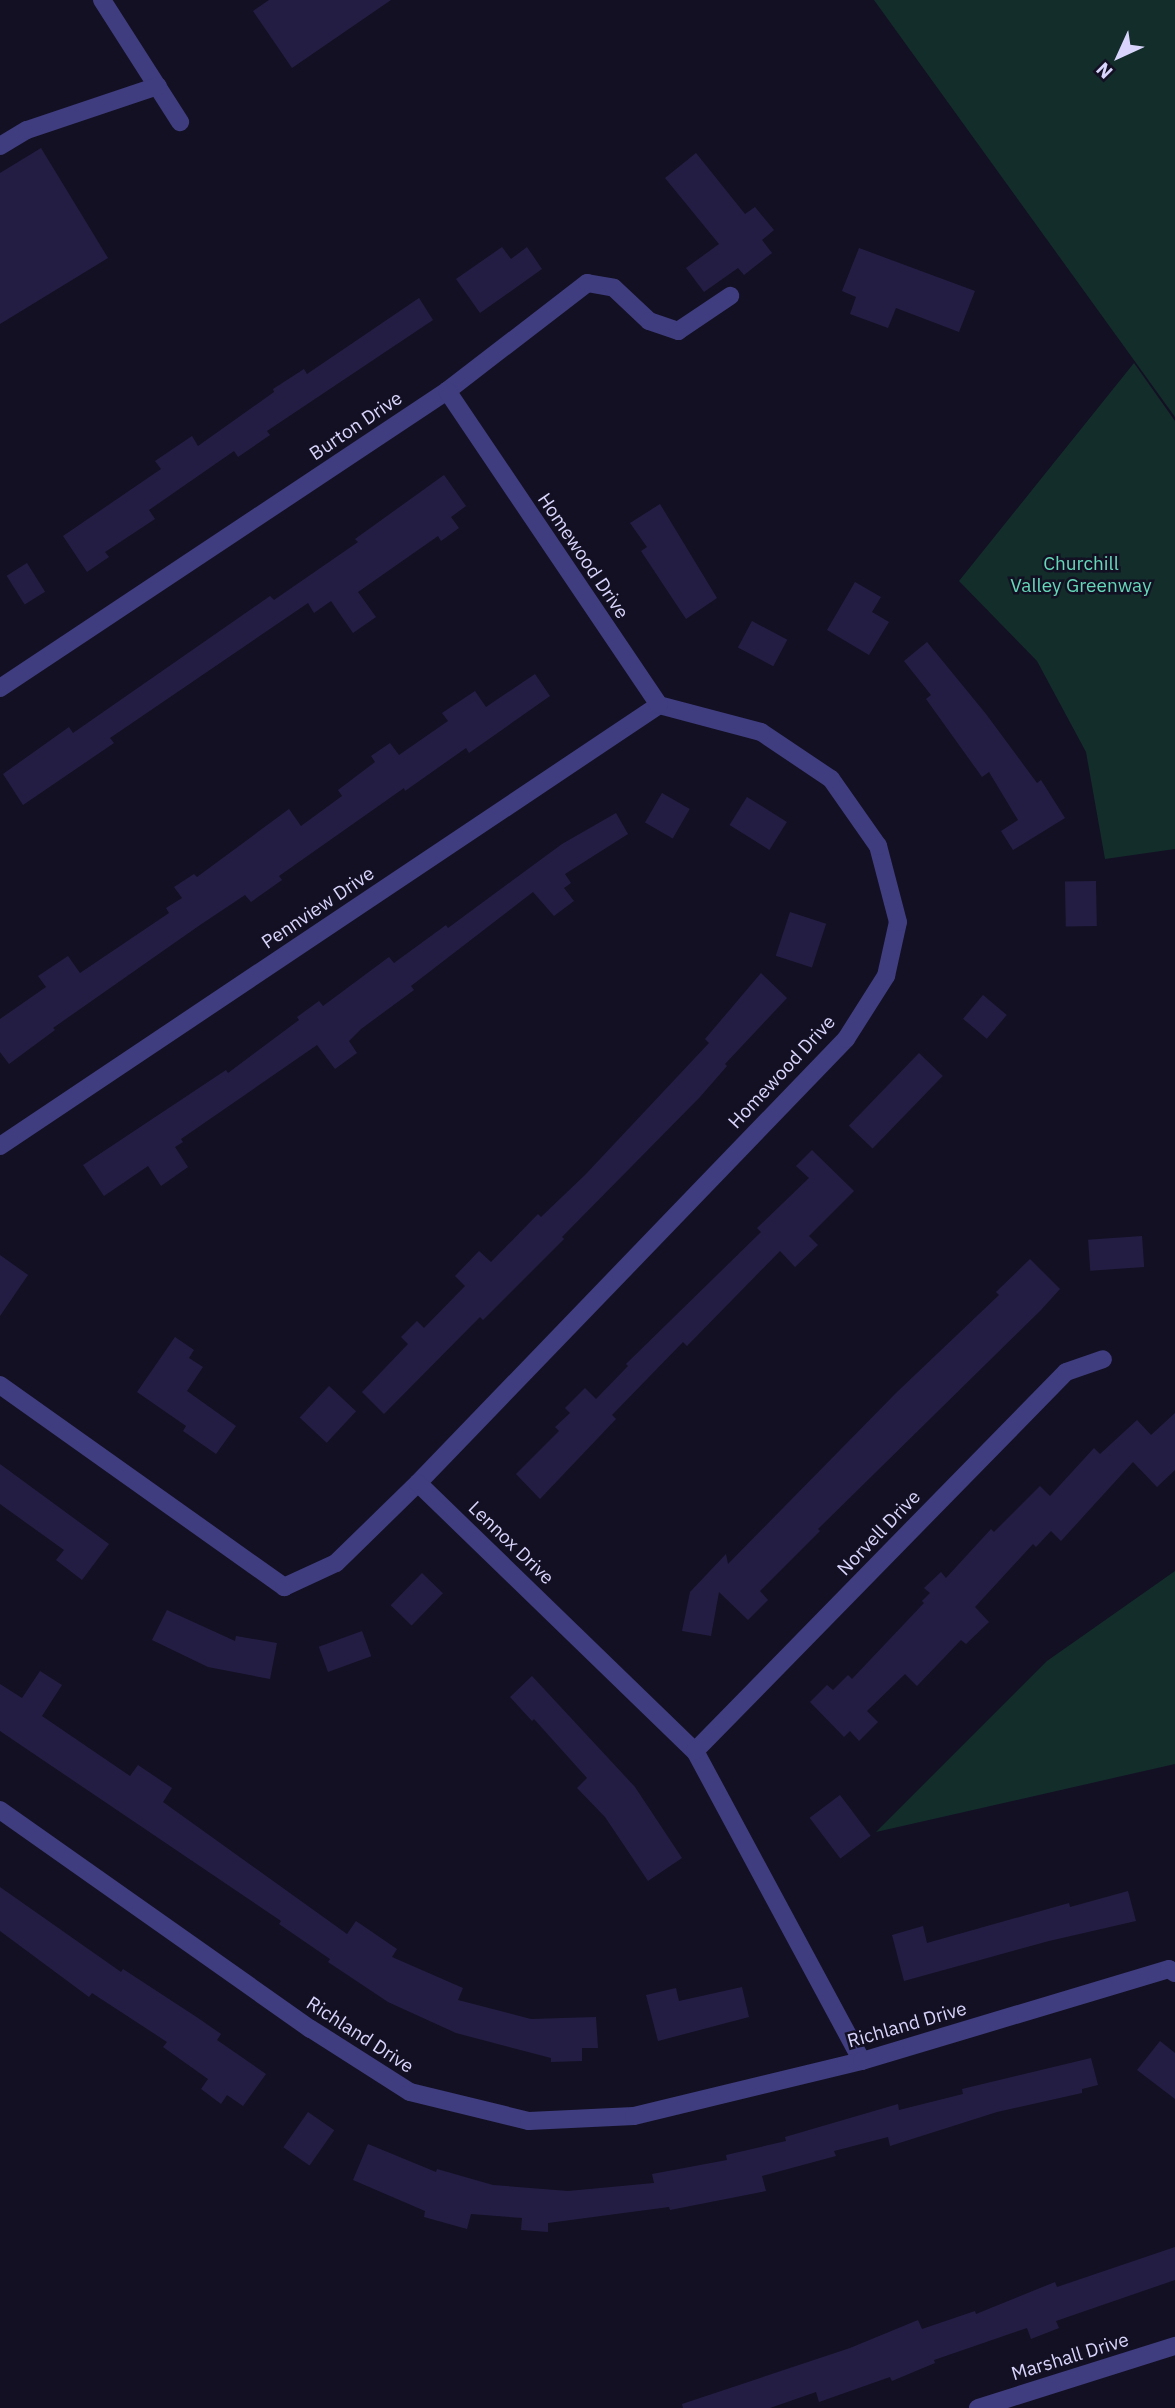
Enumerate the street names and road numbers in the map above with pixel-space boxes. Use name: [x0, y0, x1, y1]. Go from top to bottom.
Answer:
street label: Burton Drive: [305, 387, 407, 465]
street label: Homewood Drive: [533, 489, 633, 623]
street label: Pennview Drive: [257, 862, 379, 954]
street label: Homewood Drive: [724, 1011, 840, 1133]
street label: Norvell Drive: [833, 1486, 925, 1580]
street label: Lennox Drive: [464, 1497, 558, 1589]
street label: Richland Drive: [302, 1992, 418, 2078]
street label: Richland Drive: [845, 1997, 969, 2053]
street label: Marshall Drive: [1009, 2328, 1131, 2386]

